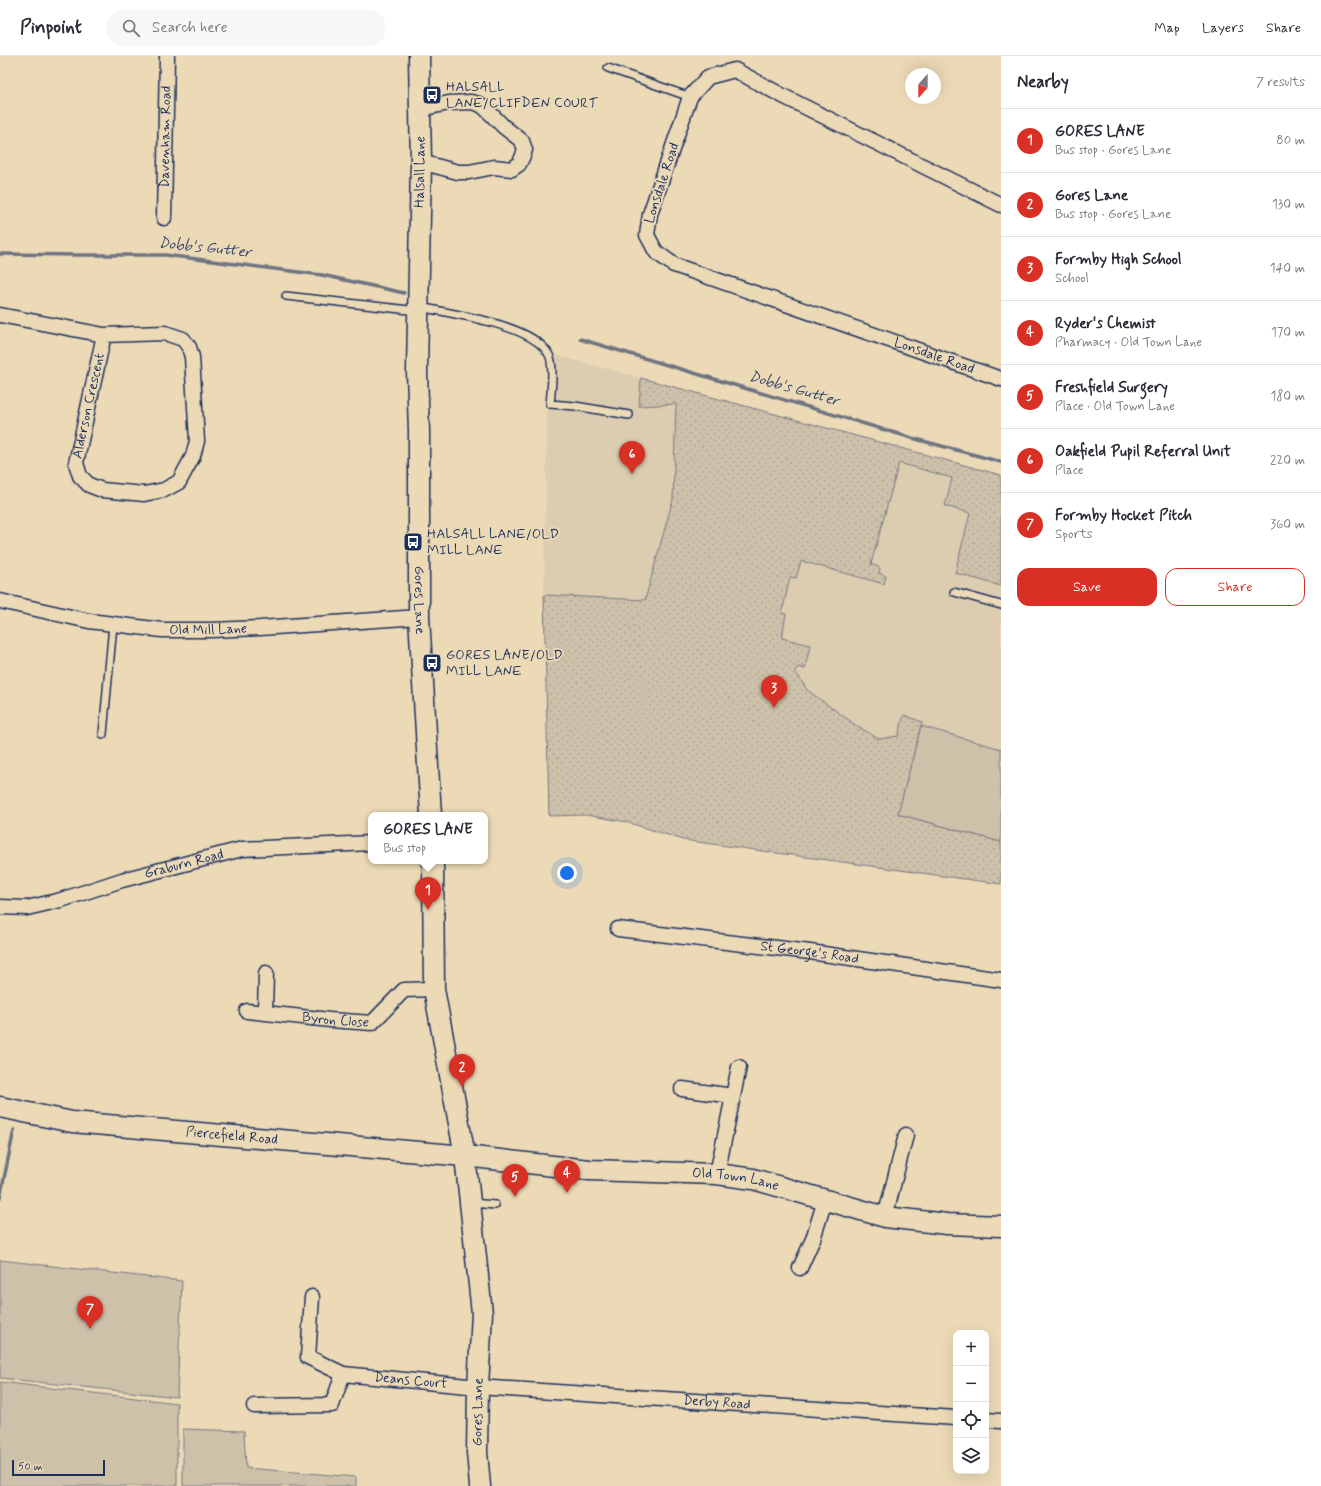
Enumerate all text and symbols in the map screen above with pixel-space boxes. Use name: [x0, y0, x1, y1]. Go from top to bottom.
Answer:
search box: [106, 10, 386, 46]
text: Pinpoint: [20, 15, 82, 40]
icon: search: [120, 17, 142, 39]
text: Search here: [152, 18, 228, 38]
text: Map: [1154, 19, 1180, 37]
text: Layers: [1202, 19, 1244, 37]
text: Share: [1266, 19, 1301, 37]
north arrow: [905, 68, 941, 104]
text: Nearby: [1017, 71, 1069, 93]
text: 7 results: [1256, 74, 1305, 91]
place label: HALSALL LANE/CLIFDEN COURT: [446, 78, 598, 112]
bus stop icon: HALSALL LANE/CLIFDEN COURT: [421, 84, 443, 106]
street label: Davenham Road: [156, 86, 175, 188]
text: GORES LANE: [1055, 122, 1145, 142]
text: 1: [1027, 132, 1033, 149]
text: 80 m: [1276, 132, 1305, 149]
street label: Halsall Lane: [410, 136, 430, 208]
street label: Lonsdale Road: [640, 140, 684, 226]
text: Bus stop · Gores Lane: [1055, 142, 1171, 159]
text: Gores Lane: [1055, 186, 1128, 206]
text: 2: [1027, 196, 1033, 213]
text: 130 m: [1272, 196, 1305, 213]
text: Bus stop · Gores Lane: [1055, 206, 1171, 223]
water label: Dobb's Gutter: [158, 233, 254, 263]
text: Formby High School: [1055, 250, 1181, 270]
text: 3: [1027, 260, 1033, 277]
text: 140 m: [1270, 260, 1305, 277]
text: School: [1055, 270, 1089, 287]
text: Ryder's Chemist: [1055, 314, 1156, 334]
text: 4: [1026, 324, 1034, 341]
text: 170 m: [1271, 324, 1305, 341]
street label: Lonsdale Road: [892, 333, 977, 378]
text: Pharmacy · Old Town Lane: [1055, 334, 1202, 351]
street label: Alderson Crescent: [68, 351, 109, 460]
water label: Dobb's Gutter: [747, 367, 843, 412]
text: Freshfield Surgery: [1055, 378, 1168, 398]
text: 5: [1026, 388, 1034, 405]
text: 180 m: [1270, 388, 1305, 405]
text: Place · Old Town Lane: [1055, 398, 1175, 415]
pin: 6: [619, 441, 645, 474]
text: Oakfield Pupil Referral Unit: [1055, 442, 1231, 462]
text: 6: [1027, 452, 1033, 469]
text: 220 m: [1270, 452, 1305, 469]
text: Place: [1055, 462, 1084, 479]
text: Formby Hocket Pitch: [1055, 506, 1192, 526]
text: 7: [1026, 516, 1034, 533]
text: 360 m: [1270, 516, 1305, 533]
place label: HALSALL LANE/OLD MILL LANE: [427, 525, 559, 559]
text: Sports: [1055, 526, 1093, 543]
bus stop icon: HALSALL LANE/OLD MILL LANE: [402, 531, 424, 553]
street label: Gores Lane: [410, 566, 429, 635]
button: Save: [1017, 568, 1157, 606]
button: Share: [1165, 568, 1305, 606]
street label: Old Mill Lane: [169, 620, 248, 639]
place label: GORES LANE/OLD MILL LANE: [446, 646, 563, 680]
bus stop icon: GORES LANE/OLD MILL LANE: [421, 652, 443, 674]
pin: 3: [761, 675, 787, 708]
popup: [368, 812, 488, 864]
text: GORES LANE: [383, 820, 473, 840]
text: Bus stop: [383, 840, 426, 857]
street label: Graburn Road: [142, 845, 225, 883]
your location: [557, 863, 577, 883]
pin: 1: [415, 877, 441, 910]
street label: St George's Road: [759, 937, 860, 968]
street label: Byron Close: [301, 1008, 370, 1032]
pin: 2: [449, 1054, 475, 1087]
street label: Piercefield Road: [185, 1123, 279, 1149]
pin: 4: [554, 1160, 580, 1193]
pin: 5: [502, 1164, 528, 1197]
street label: Old Town Lane: [692, 1164, 781, 1195]
pin: 7: [77, 1296, 103, 1329]
map controls: [953, 1330, 989, 1474]
button: +: [953, 1330, 989, 1366]
button: −: [953, 1366, 989, 1402]
street label: Deans Court: [373, 1368, 448, 1393]
street label: Gores Lane: [468, 1378, 488, 1446]
street label: Derby Road: [683, 1391, 751, 1414]
button: locate: [953, 1402, 989, 1438]
button: layers: [953, 1438, 989, 1474]
scale bar: [12, 1458, 105, 1477]
text: 50 m: [18, 1460, 43, 1474]

